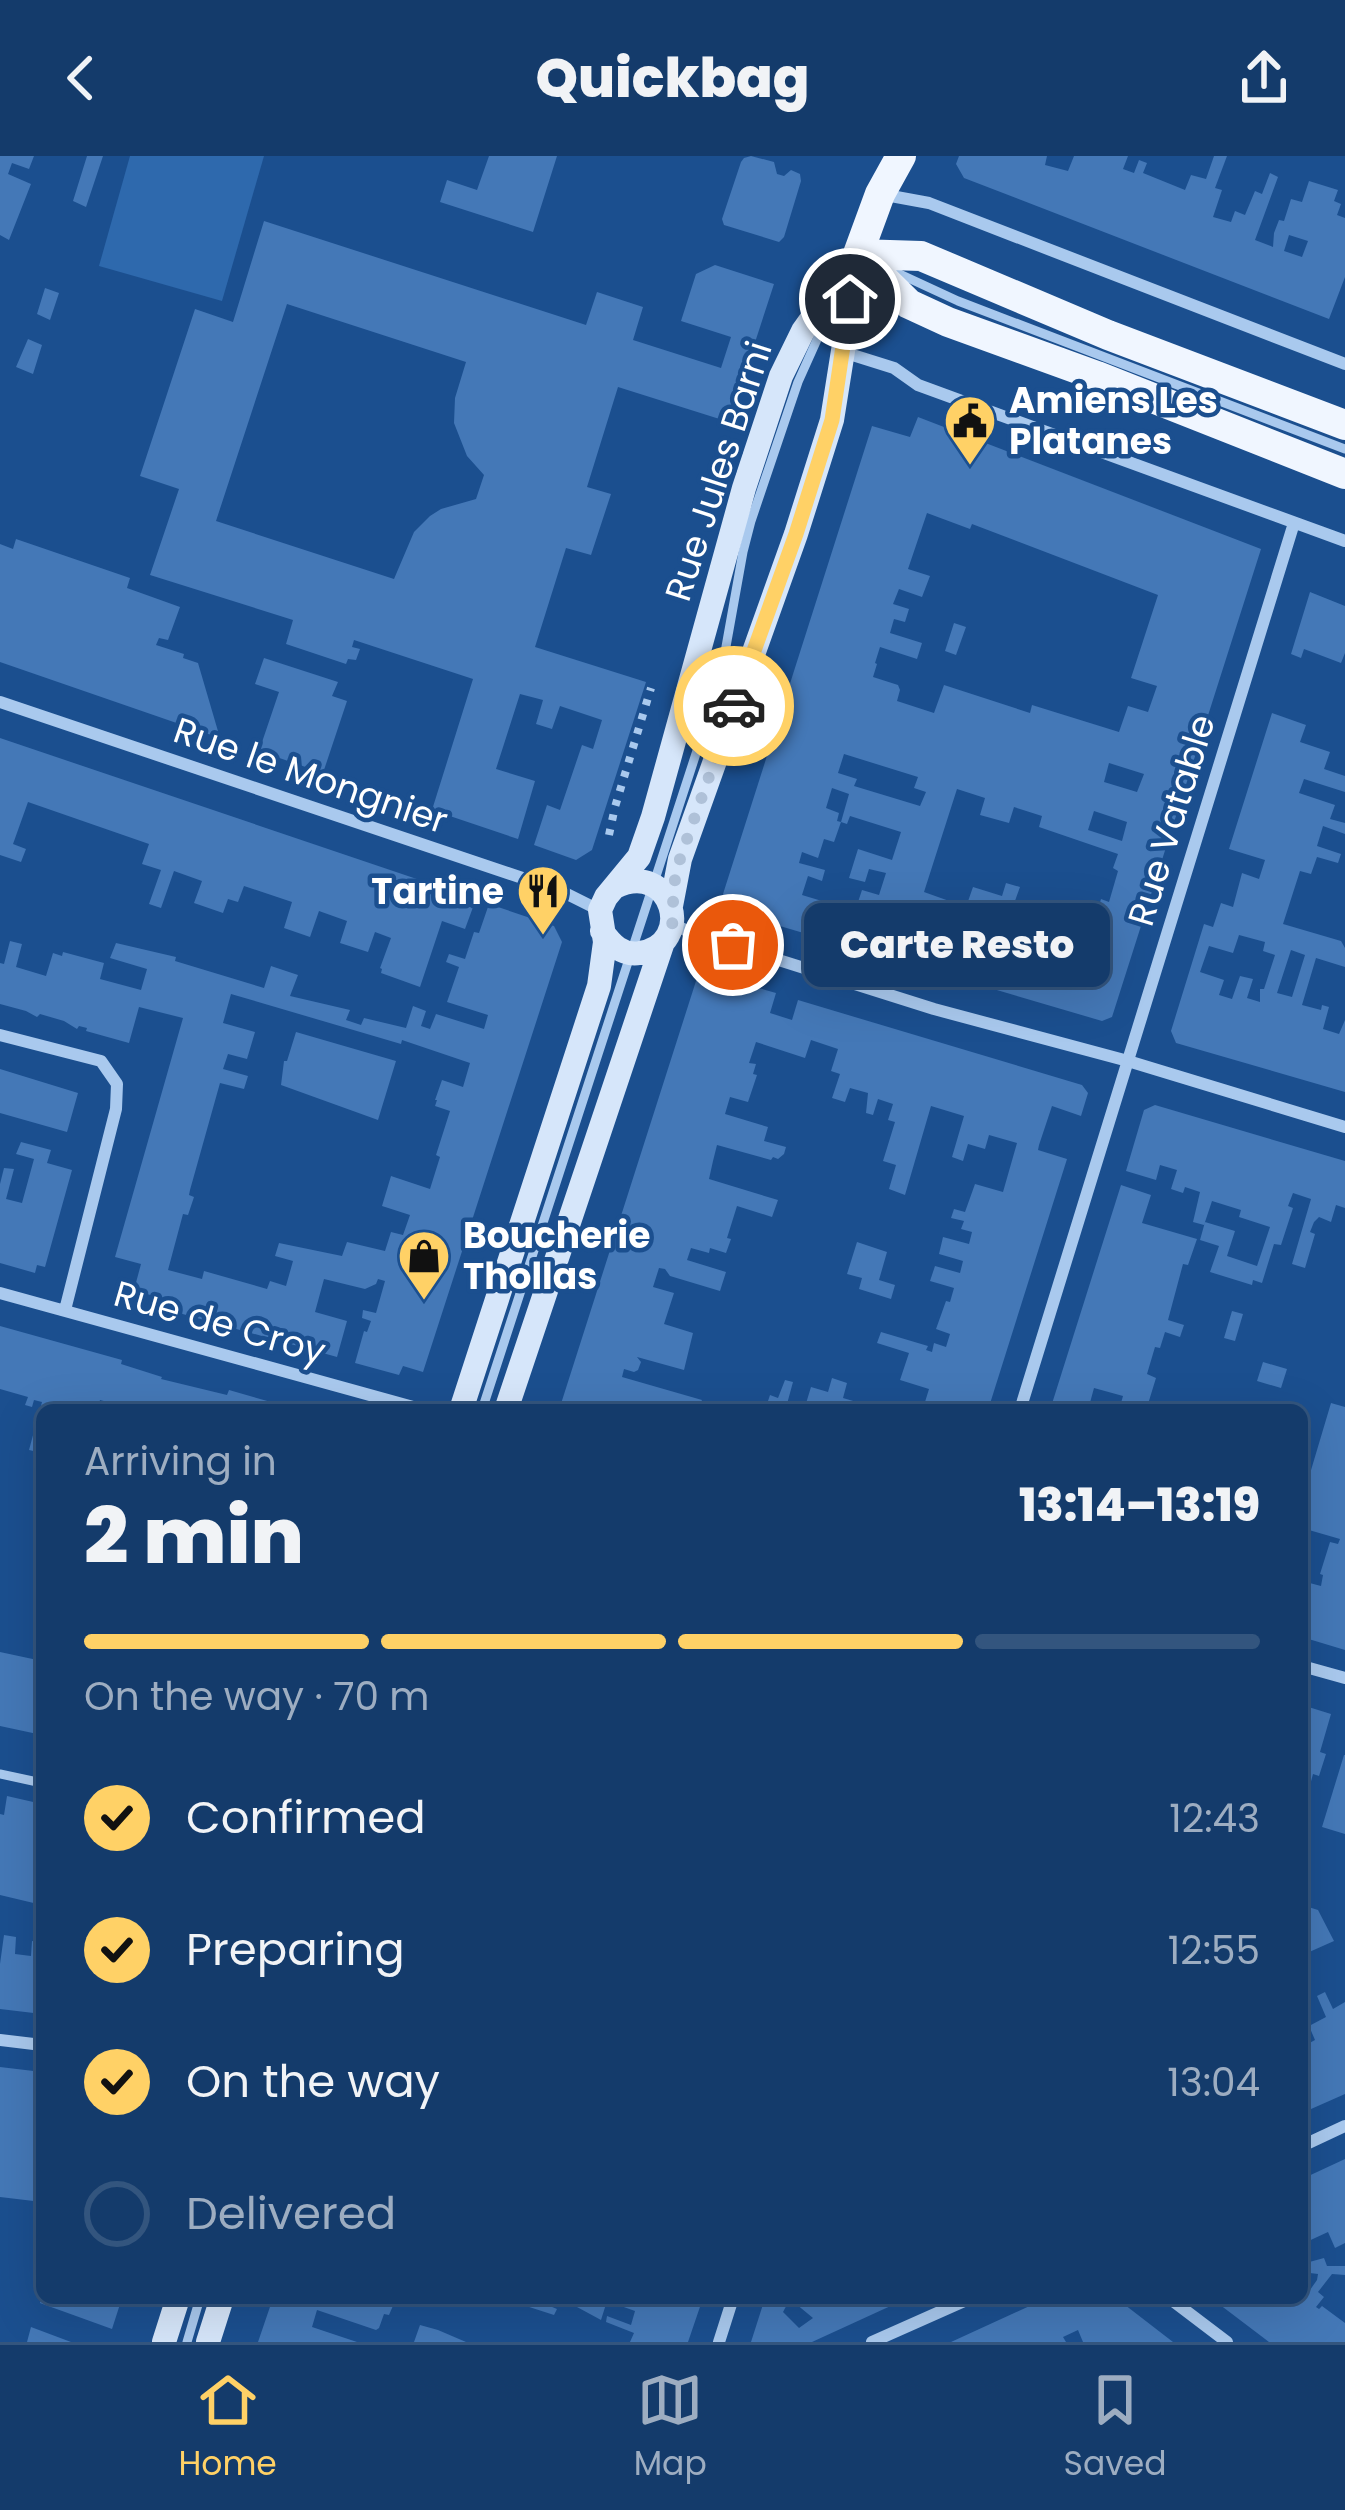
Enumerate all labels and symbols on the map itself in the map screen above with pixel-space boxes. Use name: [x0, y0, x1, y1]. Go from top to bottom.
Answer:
pin: [799, 248, 901, 350]
street label: Rue Jules Barni: [652, 335, 784, 608]
place label: Amiens Les Platanes: [1009, 375, 1218, 467]
public building icon: Amiens Les Platanes: [942, 393, 998, 467]
courier: [674, 646, 794, 766]
street label: Rue le Mongnier: [167, 705, 455, 846]
street label: Rue Vatable: [1115, 708, 1228, 932]
restaurant icon: Tartine: [515, 863, 571, 937]
place label: Tartine: [371, 866, 504, 917]
pin: [682, 894, 784, 996]
callout: Carte Resto: [805, 903, 1111, 987]
place label: Boucherie Thollas: [463, 1210, 650, 1302]
shop icon: Boucherie Thollas: [396, 1228, 452, 1302]
street label: Rue de Croy: [108, 1268, 332, 1377]

